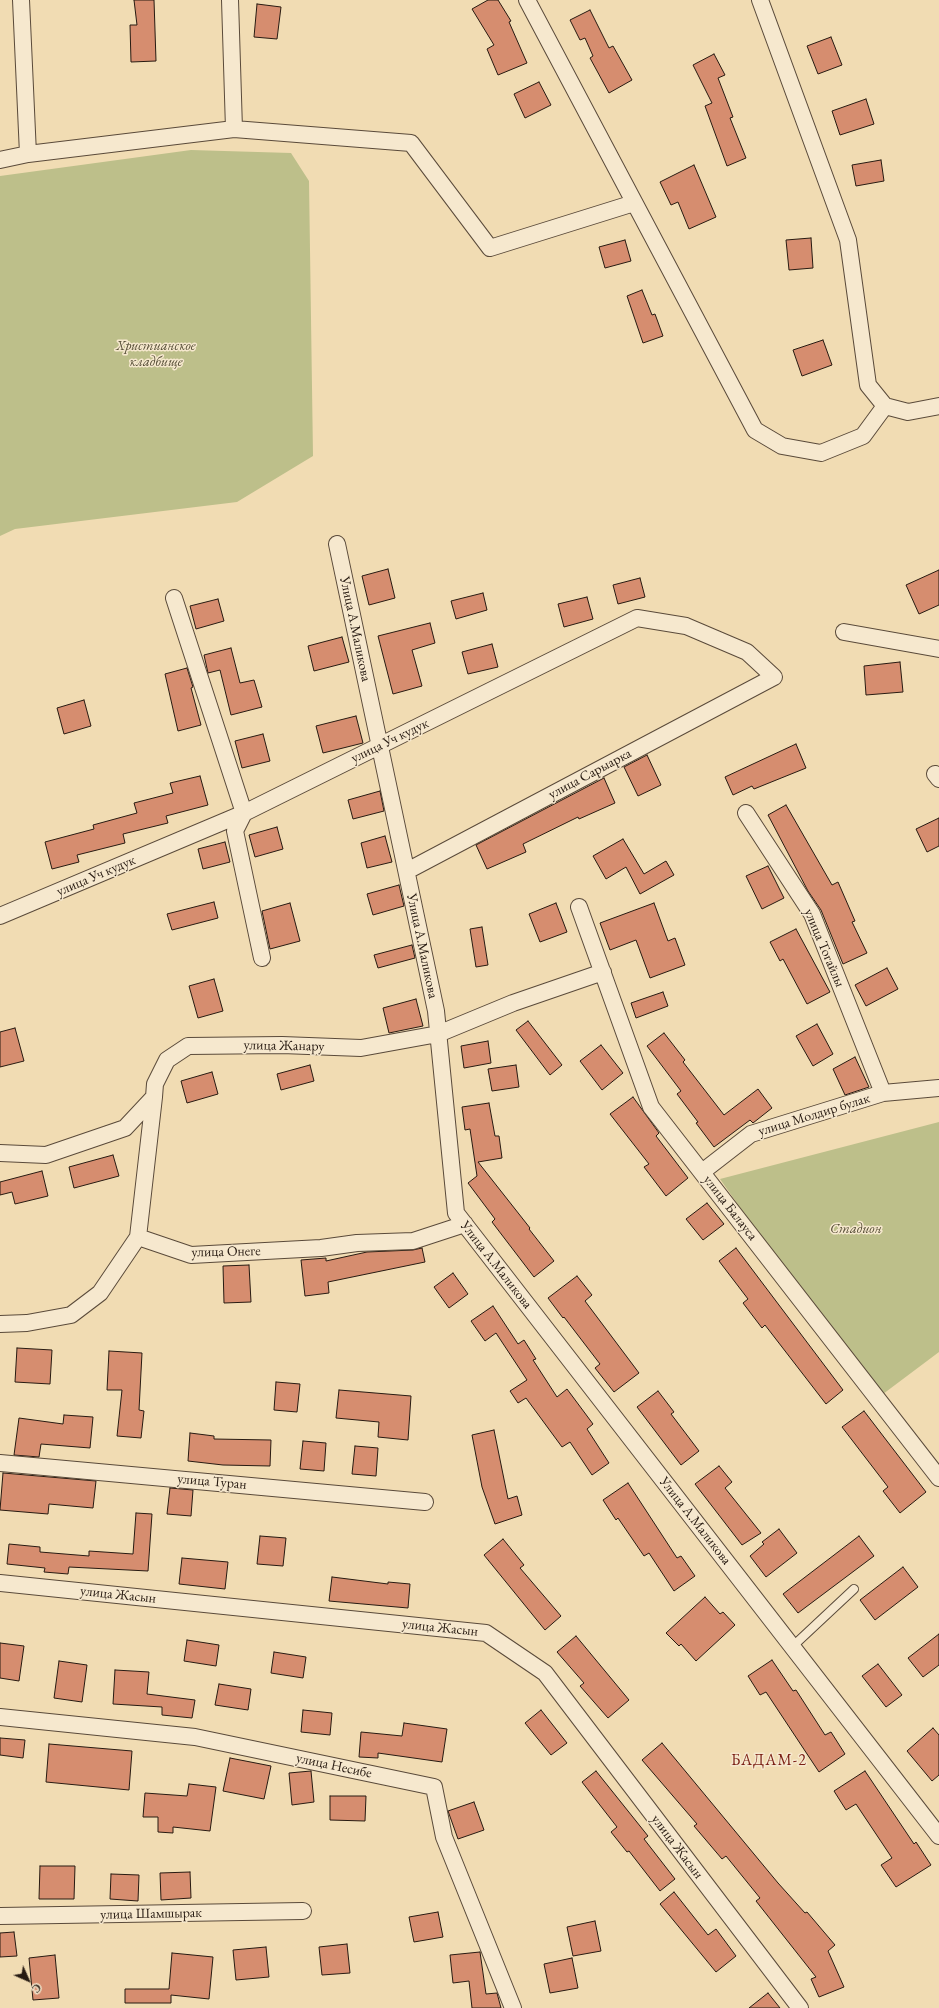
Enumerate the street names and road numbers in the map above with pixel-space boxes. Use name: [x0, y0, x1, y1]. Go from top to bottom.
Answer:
street label: Улица А.Маликова: [336, 575, 374, 683]
street label: улица Уч кудук: [348, 715, 432, 767]
street label: улица Сарыарка: [546, 745, 634, 803]
street label: улица Уч кудук: [54, 852, 138, 900]
street label: Улица А.Маликова: [403, 892, 441, 1000]
street label: улица Тогайлы: [800, 906, 848, 990]
street label: улица Жанару: [243, 1037, 325, 1055]
street label: улица Молдир булак: [756, 1090, 872, 1140]
street label: улица Балауса: [699, 1172, 761, 1244]
street label: Улица А.Маликова: [456, 1218, 536, 1312]
street label: улица Онеге: [191, 1243, 261, 1261]
street label: улица Туран: [177, 1471, 247, 1493]
street label: Улица А.Маликова: [655, 1474, 735, 1568]
street label: улица Жасын: [79, 1583, 157, 1607]
street label: улица Жасын: [401, 1616, 479, 1640]
street label: улица Несибе: [295, 1750, 373, 1782]
street label: улица Жасын: [647, 1812, 707, 1882]
street label: улица Шамшырак: [100, 1905, 202, 1923]

